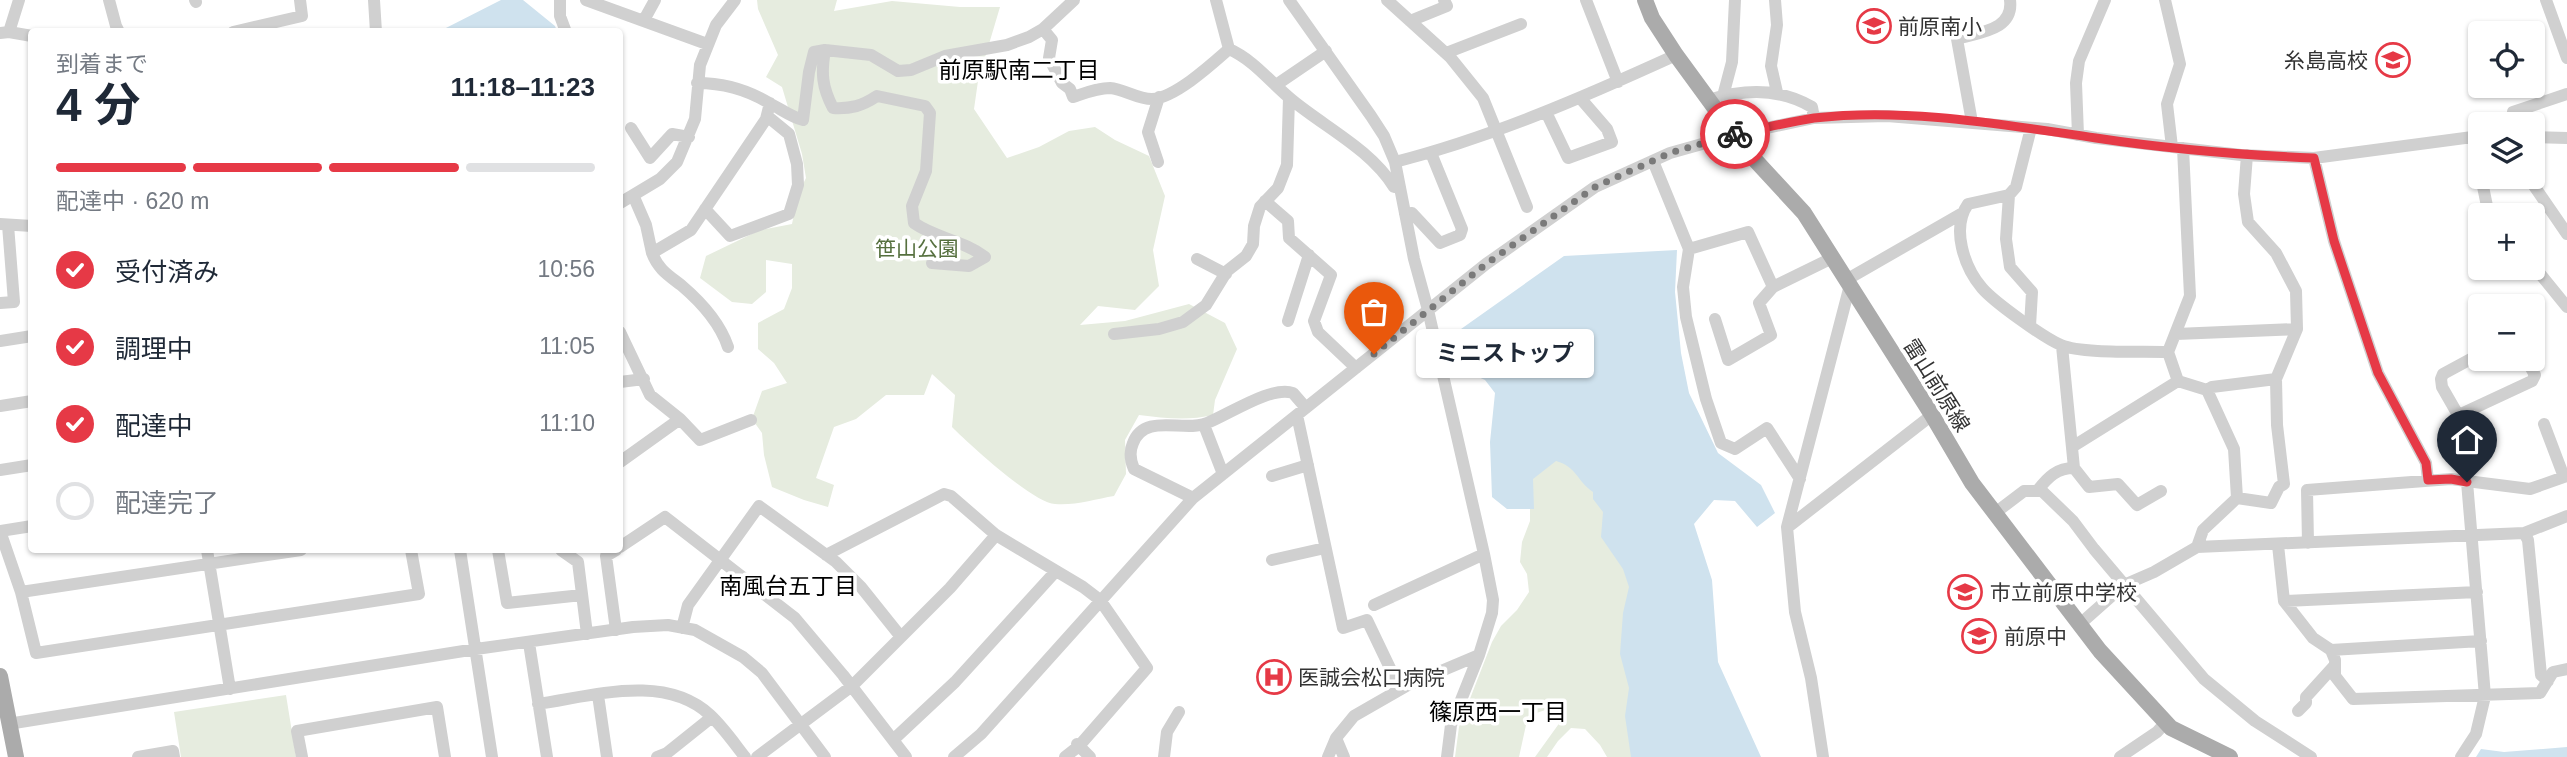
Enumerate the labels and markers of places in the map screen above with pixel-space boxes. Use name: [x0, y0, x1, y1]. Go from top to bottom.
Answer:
school or university icon: 前原南小: [1855, 7, 1893, 45]
place label: 前原南小: [1898, 15, 1982, 38]
school or university icon: 糸島高校: [2374, 41, 2412, 79]
place label: 糸島高校: [2284, 49, 2368, 72]
pin: [1344, 282, 1404, 354]
callout: ミニストップ: [1416, 330, 1594, 378]
pin: [2437, 410, 2497, 482]
school or university icon: 市立前原中学校: [1946, 573, 1984, 611]
place label: 市立前原中学校: [1990, 581, 2137, 604]
school or university icon: 前原中: [1960, 617, 1998, 655]
place label: 前原中: [2004, 625, 2067, 648]
hospital icon: 医誠会松口病院: [1255, 658, 1293, 696]
place label: 医誠会松口病院: [1298, 666, 1445, 689]

